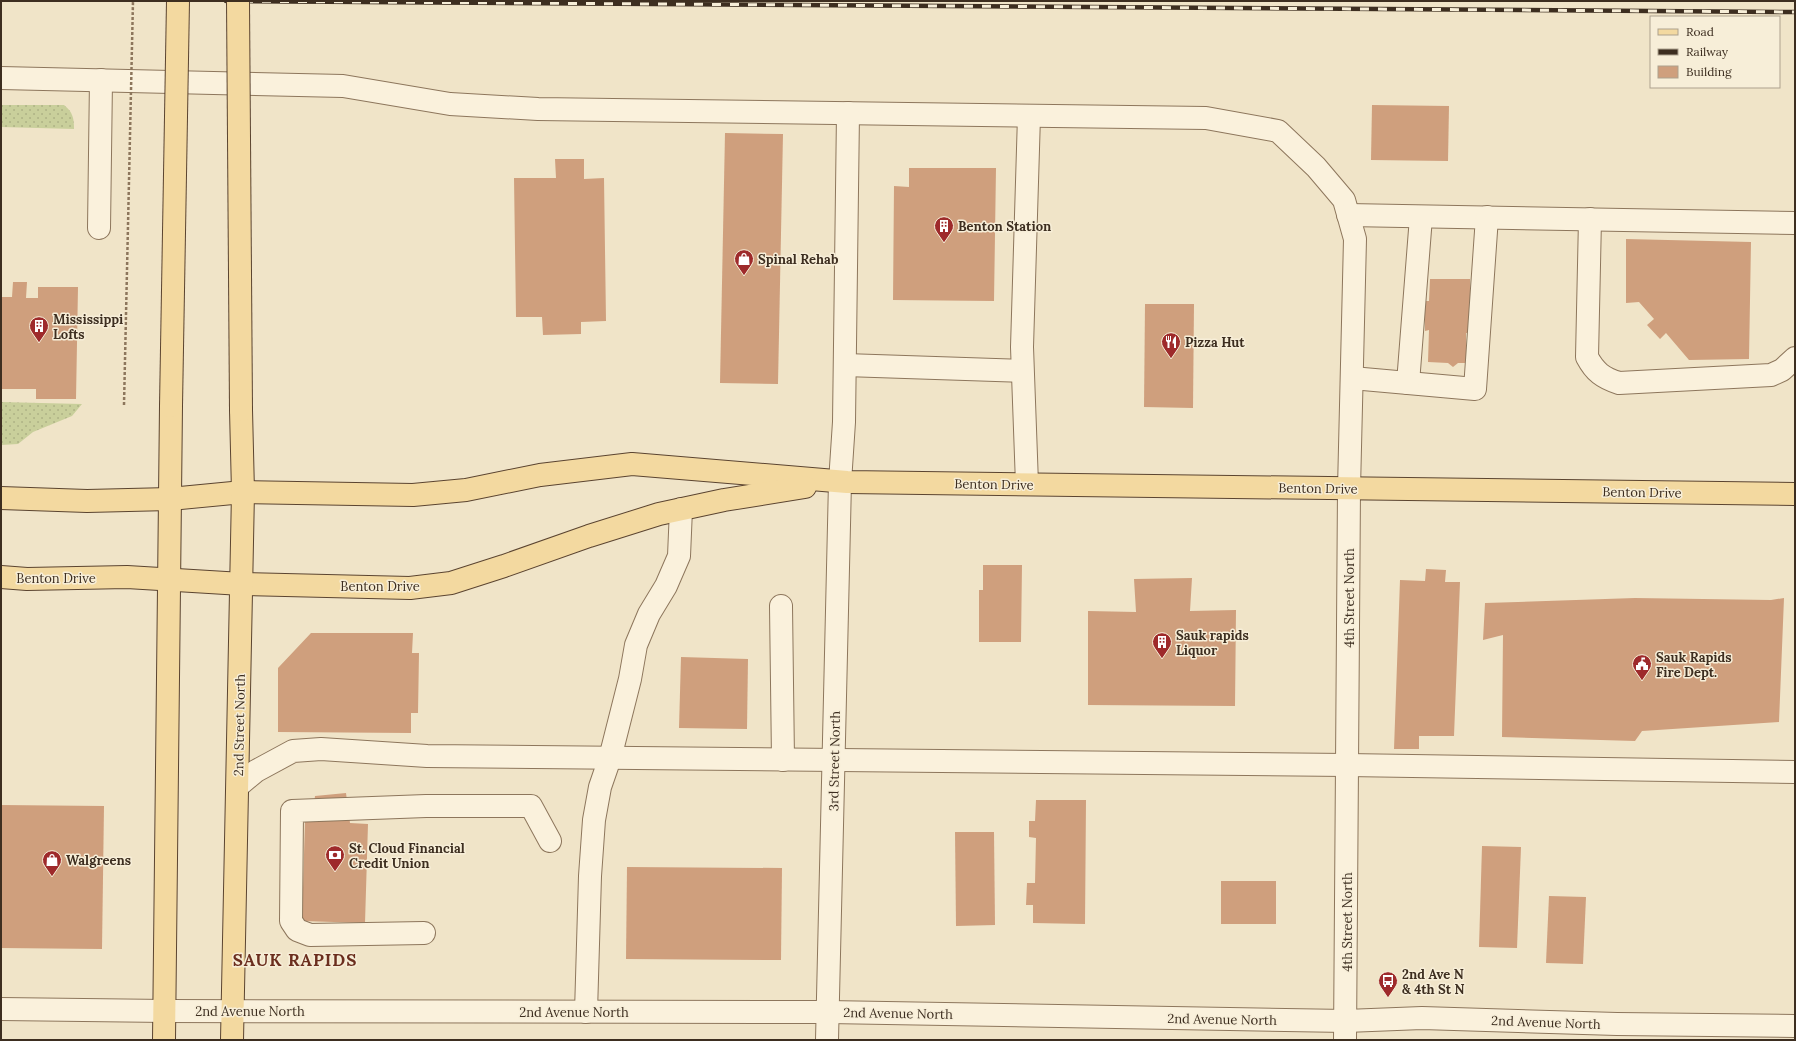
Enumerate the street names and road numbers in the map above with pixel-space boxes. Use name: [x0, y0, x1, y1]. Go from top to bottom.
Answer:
street label: Benton Drive: [954, 475, 1034, 494]
street label: Benton Drive: [1278, 479, 1358, 498]
street label: Benton Drive: [1602, 483, 1682, 502]
street label: 4th Street North: [1341, 548, 1358, 648]
street label: Benton Drive: [16, 570, 96, 587]
street label: Benton Drive: [340, 578, 420, 595]
street label: 2nd Street North: [230, 674, 249, 776]
street label: 3rd Street North: [825, 711, 844, 811]
street label: 4th Street North: [1339, 872, 1356, 972]
street label: 2nd Avenue North: [195, 1003, 305, 1020]
street label: 2nd Avenue North: [519, 1004, 629, 1021]
street label: 2nd Avenue North: [843, 1004, 953, 1023]
street label: 2nd Avenue North: [1167, 1010, 1277, 1029]
street label: 2nd Avenue North: [1491, 1012, 1601, 1033]

